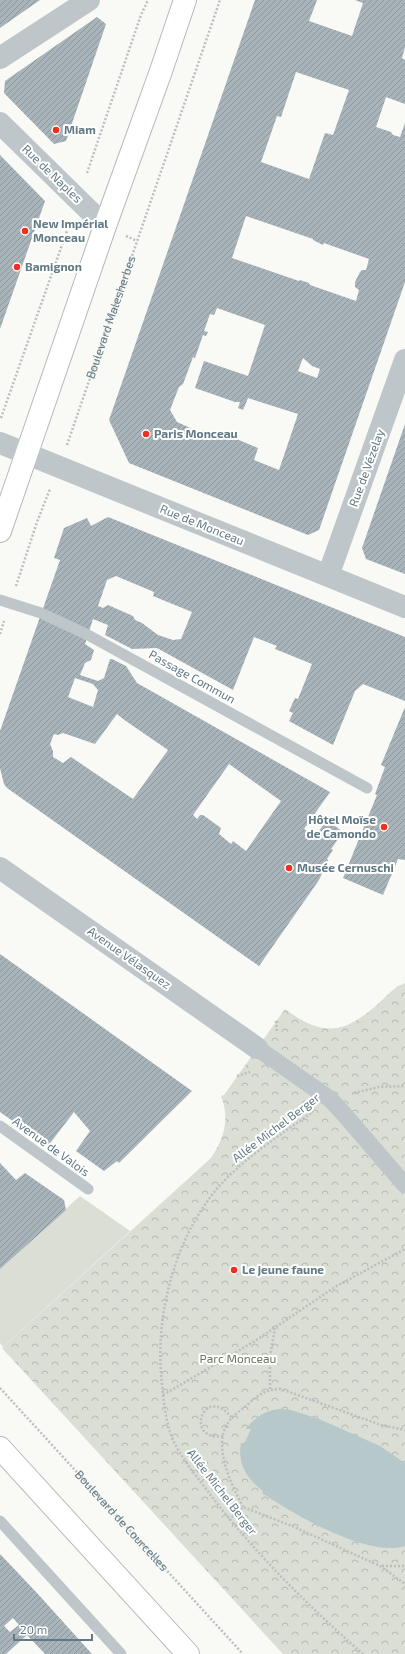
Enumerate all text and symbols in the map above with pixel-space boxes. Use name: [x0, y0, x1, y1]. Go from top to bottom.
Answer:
place label: Miam: [64, 122, 96, 136]
marker: Miam: [51, 125, 61, 135]
street label: Rue de Naples: [20, 141, 85, 205]
place label: New Impérial Monceau: [33, 216, 108, 244]
marker: New Impérial Monceau: [20, 226, 30, 236]
street label: Boulevard Malesherbes: [82, 254, 138, 380]
place label: Bamignon: [25, 259, 82, 273]
marker: Bamignon: [12, 262, 22, 272]
place label: Paris Monceau: [154, 426, 238, 440]
street label: Rue de Vézelay: [346, 426, 387, 508]
marker: Paris Monceau: [141, 429, 151, 439]
street label: Rue de Monceau: [158, 501, 246, 547]
street label: Passage Commun: [147, 647, 238, 706]
place label: Hôtel Moïse de Camondo: [306, 812, 376, 840]
marker: Hôtel Moïse de Camondo: [379, 822, 389, 832]
place label: Musée Cernuschi: [297, 860, 394, 874]
marker: Musée Cernuschi: [284, 863, 294, 873]
street label: Avenue Vélasquez: [85, 923, 174, 991]
street label: Allée Michel Berger: [229, 1090, 322, 1165]
street label: Avenue de Valois: [10, 1114, 93, 1179]
place label: Le jeune faune: [242, 1262, 324, 1277]
marker: Le jeune faune: [229, 1265, 239, 1275]
park label: Parc Monceau: [200, 1351, 276, 1365]
street label: Allée Michel Berger: [185, 1446, 261, 1537]
street label: Boulevard de Courcelles: [73, 1467, 172, 1573]
scale bar: [14, 1616, 92, 1642]
text: 20 m: [20, 1622, 47, 1636]

